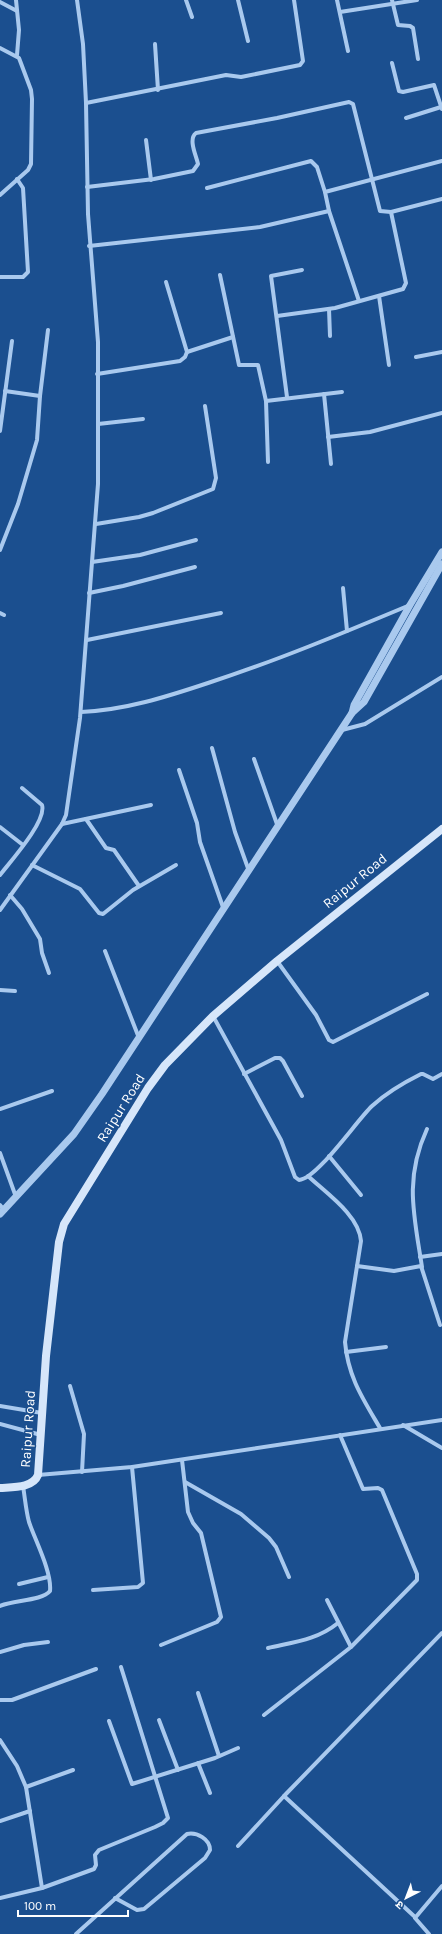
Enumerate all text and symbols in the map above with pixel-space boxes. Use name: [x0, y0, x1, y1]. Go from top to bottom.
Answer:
street label: Raipur Road: [319, 850, 391, 912]
street label: Raipur Road: [93, 1071, 149, 1145]
street label: Raipur Road: [17, 1390, 39, 1468]
north arrow: [386, 1878, 426, 1918]
scale bar: [18, 1892, 128, 1918]
text: उ: [392, 1898, 406, 1912]
text: 100 m: [24, 1899, 56, 1913]

